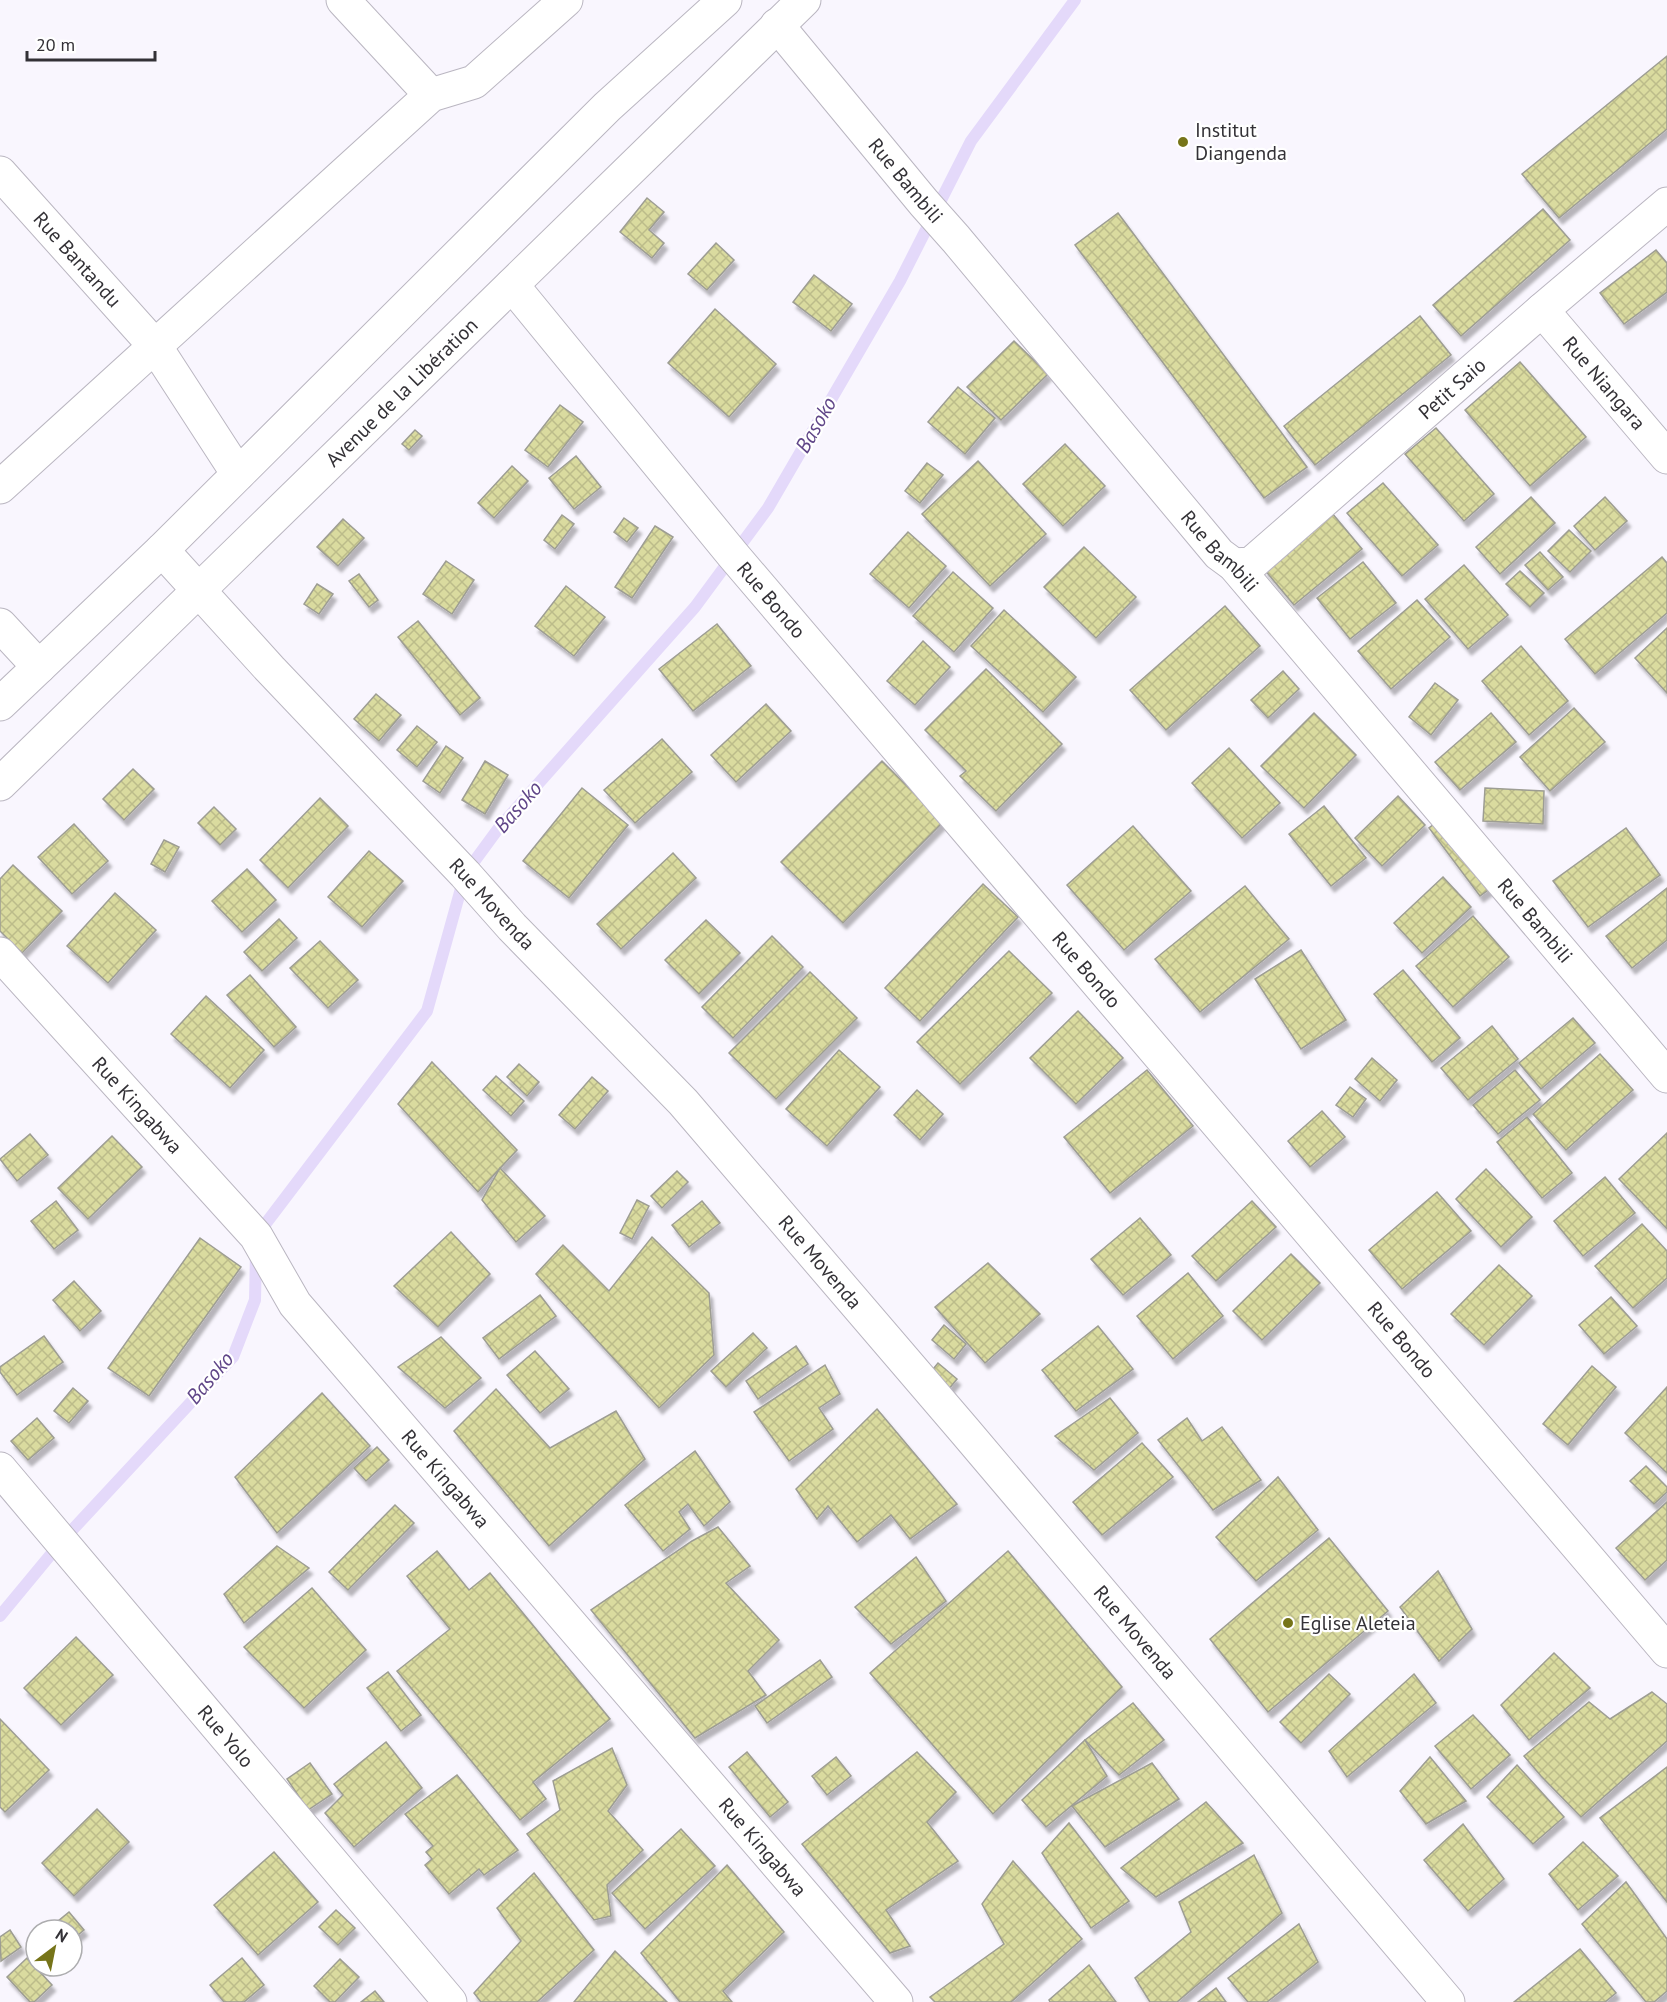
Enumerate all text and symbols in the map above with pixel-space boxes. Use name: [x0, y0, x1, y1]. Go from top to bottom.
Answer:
scale bar: [27, 24, 154, 62]
text: 20 m: [36, 33, 75, 56]
place label: Institut Diangenda: [1195, 117, 1287, 166]
street label: Rue Bambili: [863, 133, 949, 229]
marker: Institut Diangenda: [1176, 135, 1190, 149]
street label: Rue Bantandu: [28, 206, 127, 313]
street label: Avenue de la Libération: [320, 312, 483, 472]
street label: Rue Niangara: [1557, 331, 1651, 435]
street label: Petit Saio: [1413, 352, 1491, 425]
water label: Basoko: [789, 392, 842, 458]
street label: Rue Bambili: [1175, 505, 1264, 598]
street label: Rue Bondo: [731, 556, 811, 644]
water label: Basoko: [488, 775, 548, 838]
street label: Rue Movenda: [444, 852, 540, 956]
street label: Rue Bambili: [1492, 873, 1579, 968]
street label: Rue Bondo: [1047, 926, 1127, 1014]
street label: Rue Kingabwa: [86, 1051, 188, 1159]
street label: Rue Movenda: [773, 1210, 868, 1314]
street label: Rue Bondo: [1362, 1296, 1442, 1384]
water label: Basoko: [180, 1346, 239, 1409]
street label: Rue Kingabwa: [396, 1424, 495, 1534]
street label: Rue Movenda: [1088, 1580, 1182, 1685]
place label: Eglise Aleteia: [1300, 1610, 1416, 1636]
marker: Eglise Aleteia: [1281, 1616, 1295, 1630]
street label: Rue Yolo: [192, 1700, 260, 1773]
street label: Rue Kingabwa: [713, 1792, 812, 1902]
north arrow: [24, 1918, 84, 1978]
text: N: [52, 1924, 72, 1947]

